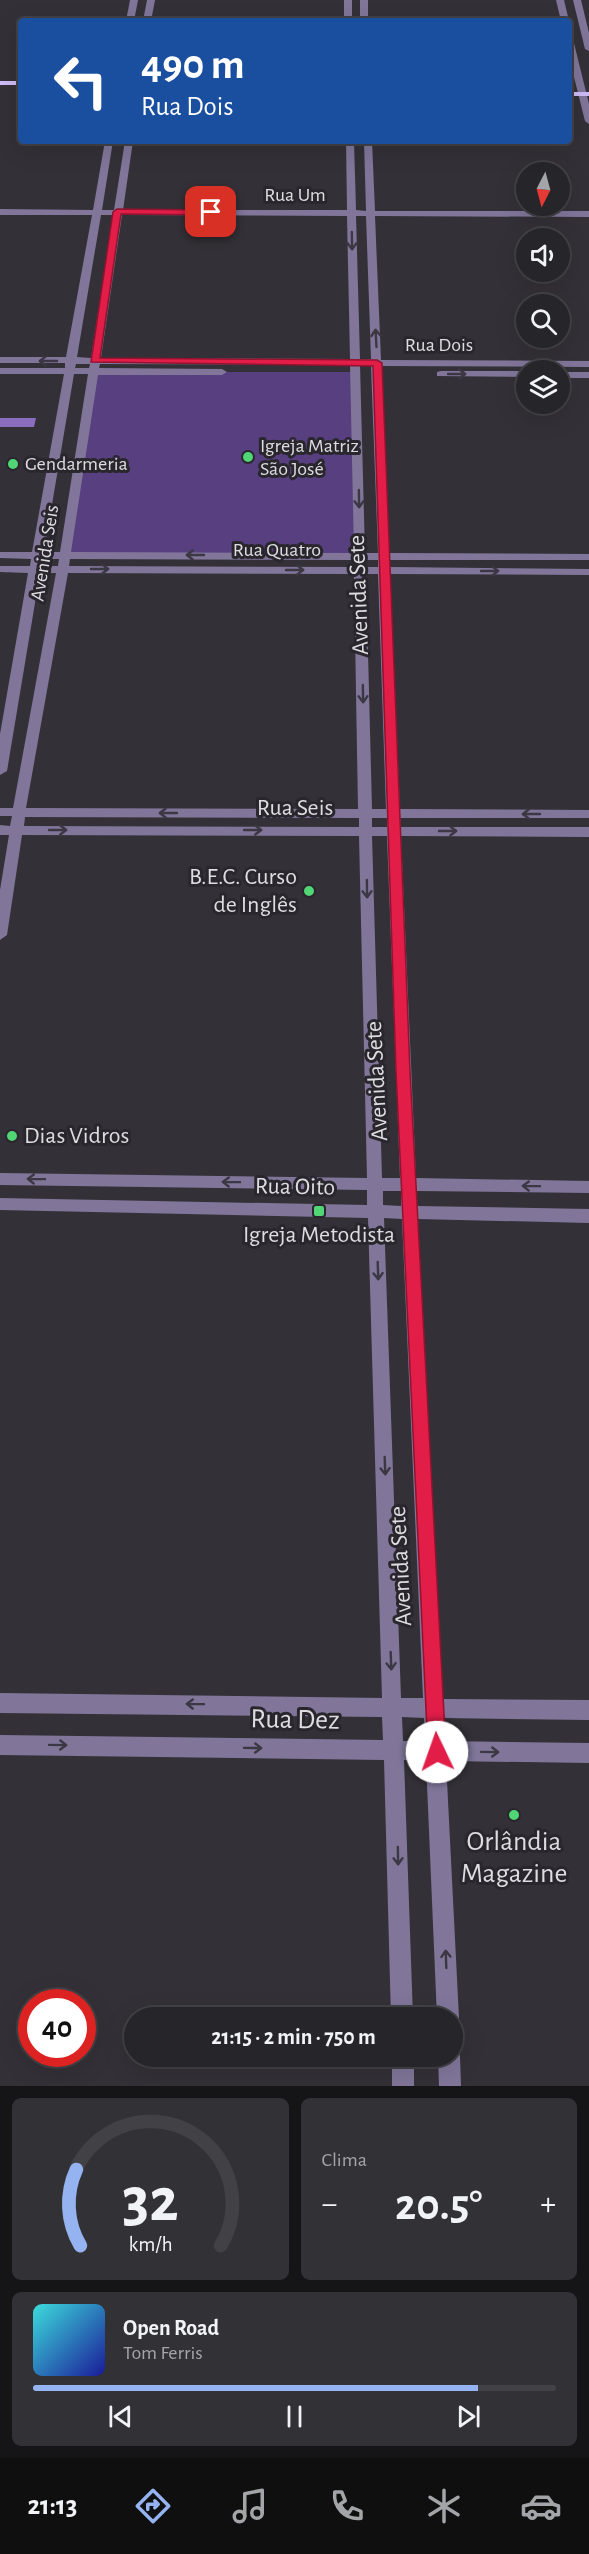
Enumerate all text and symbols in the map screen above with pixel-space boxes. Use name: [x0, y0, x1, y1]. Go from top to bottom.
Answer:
icon: left: [42, 42, 120, 120]
text: 490 m: [141, 44, 245, 86]
text: Rua Dois: [141, 93, 233, 120]
north arrow: [516, 162, 570, 216]
map controls: [516, 162, 570, 414]
street label: Rua Um: [264, 185, 326, 205]
pin: [185, 186, 236, 237]
icon: arrive: [194, 195, 227, 228]
button: sound: [516, 228, 570, 282]
one-way arrow: [347, 231, 358, 251]
button: search: [516, 294, 570, 348]
one-way arrow: [370, 328, 381, 348]
street label: Rua Dois: [405, 335, 473, 355]
one-way arrow: [38, 355, 58, 367]
button: layers: [516, 360, 570, 414]
one-way arrow: [447, 368, 467, 380]
place label: Igreja Matriz São José: [260, 436, 359, 479]
marker: Igreja Matriz São José: [241, 450, 255, 464]
place label: Gendarmeria: [25, 454, 128, 474]
marker: Gendarmeria: [6, 457, 20, 471]
one-way arrow: [353, 489, 364, 509]
street label: Avenida Seis: [28, 503, 62, 603]
street label: Avenida Sete: [345, 534, 373, 656]
street label: Rua Quatro: [233, 540, 321, 560]
one-way arrow: [185, 549, 205, 561]
one-way arrow: [90, 563, 110, 575]
one-way arrow: [285, 564, 305, 576]
one-way arrow: [480, 565, 500, 577]
one-way arrow: [357, 684, 369, 704]
street label: Rua Seis: [257, 796, 333, 820]
one-way arrow: [158, 807, 178, 819]
one-way arrow: [521, 808, 541, 820]
one-way arrow: [48, 824, 68, 836]
one-way arrow: [243, 824, 263, 836]
one-way arrow: [438, 825, 458, 837]
place label: B.E.C. Curso de Inglês: [189, 865, 297, 917]
one-way arrow: [361, 879, 373, 899]
marker: B.E.C. Curso de Inglês: [302, 884, 316, 898]
street label: Avenida Sete: [362, 1020, 392, 1142]
place label: Dias Vidros: [24, 1124, 129, 1148]
marker: Dias Vidros: [5, 1129, 19, 1143]
one-way arrow: [26, 1173, 46, 1185]
street label: Rua Oito: [255, 1174, 335, 1200]
one-way arrow: [221, 1176, 241, 1188]
one-way arrow: [521, 1180, 541, 1192]
marker: Igreja Metodista: [312, 1204, 326, 1218]
place label: Igreja Metodista: [243, 1223, 395, 1247]
one-way arrow: [372, 1261, 383, 1281]
one-way arrow: [379, 1456, 390, 1476]
street label: Avenida Sete: [386, 1505, 416, 1627]
one-way arrow: [386, 1651, 397, 1671]
one-way arrow: [185, 1699, 205, 1710]
street label: Rua Dez: [250, 1705, 340, 1735]
position arrow: [405, 1720, 469, 1784]
one-way arrow: [48, 1740, 68, 1751]
one-way arrow: [243, 1742, 263, 1754]
one-way arrow: [480, 1746, 500, 1758]
marker: Orlândia Magazine: [507, 1808, 521, 1822]
place label: Orlândia Magazine: [461, 1828, 567, 1888]
one-way arrow: [392, 1845, 403, 1865]
one-way arrow: [440, 1950, 451, 1970]
speed limit sign: 40: [18, 1989, 96, 2067]
text: 21:15 · 2 min · 750 m: [211, 2026, 376, 2048]
text: Clima: [322, 2150, 367, 2170]
text: 32: [122, 2170, 178, 2232]
text: 20.5°: [395, 2183, 483, 2228]
text: −: [322, 2188, 337, 2221]
text: +: [540, 2188, 556, 2221]
text: km/h: [128, 2234, 172, 2255]
text: Open Road: [123, 2317, 219, 2339]
text: Tom Ferris: [123, 2343, 203, 2363]
icon: previous: [104, 2400, 137, 2433]
icon: pause: [278, 2400, 311, 2433]
icon: next: [452, 2400, 485, 2433]
icon: directions: [132, 2485, 174, 2527]
icon: music: [229, 2485, 271, 2527]
icon: phone: [326, 2485, 368, 2527]
icon: climate: [423, 2485, 465, 2527]
icon: car: [520, 2485, 562, 2527]
text: 21:13: [27, 2492, 77, 2519]

